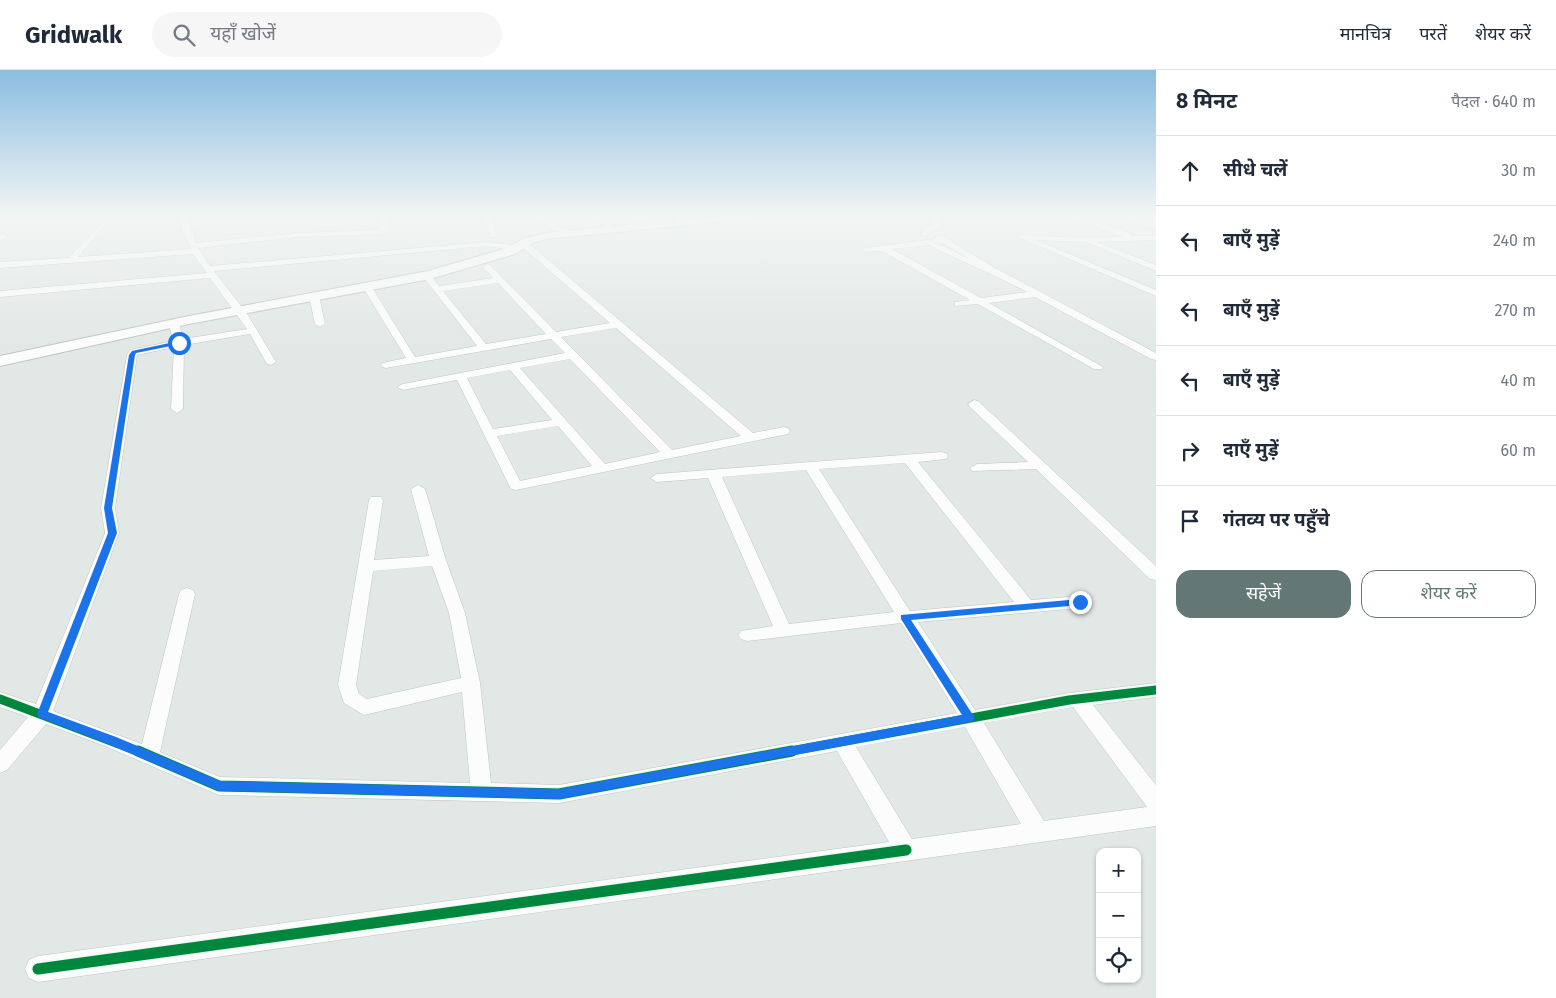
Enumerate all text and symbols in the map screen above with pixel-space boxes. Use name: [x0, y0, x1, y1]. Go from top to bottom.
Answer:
search box: [152, 12, 502, 57]
text: Gridwalk: [25, 21, 122, 49]
icon: search: [170, 21, 198, 49]
text: यहाँ खोजें: [210, 22, 276, 45]
text: मानचित्र: [1340, 23, 1391, 45]
text: परतें: [1419, 23, 1447, 45]
text: शेयर करें: [1475, 23, 1531, 45]
text: 8 मिनट: [1176, 88, 1237, 114]
text: पैदल · 640 m: [1451, 92, 1536, 111]
icon: ahead: [1176, 157, 1204, 185]
text: सीधे चलें: [1223, 158, 1287, 181]
text: 30 m: [1501, 161, 1536, 180]
icon: left: [1176, 227, 1204, 255]
text: बाएँ मुड़ें: [1223, 228, 1280, 251]
text: 240 m: [1493, 231, 1536, 250]
icon: left: [1176, 297, 1204, 325]
text: बाएँ मुड़ें: [1223, 298, 1280, 321]
text: 270 m: [1494, 301, 1536, 320]
route start: [168, 332, 191, 355]
icon: left: [1176, 367, 1204, 395]
text: बाएँ मुड़ें: [1223, 368, 1280, 391]
text: 40 m: [1501, 371, 1536, 390]
icon: right: [1176, 437, 1204, 465]
text: दाएँ मुड़ें: [1223, 438, 1279, 461]
text: 60 m: [1501, 441, 1536, 460]
icon: arrive: [1176, 507, 1204, 535]
text: गंतव्य पर पहुँचे: [1223, 508, 1330, 531]
button: सहेजें: [1176, 570, 1351, 618]
button: शेयर करें: [1361, 570, 1536, 618]
route end: [1069, 591, 1092, 614]
map controls: [1096, 848, 1141, 983]
button: +: [1096, 848, 1141, 893]
button: −: [1096, 893, 1141, 938]
button: locate: [1096, 938, 1141, 983]

